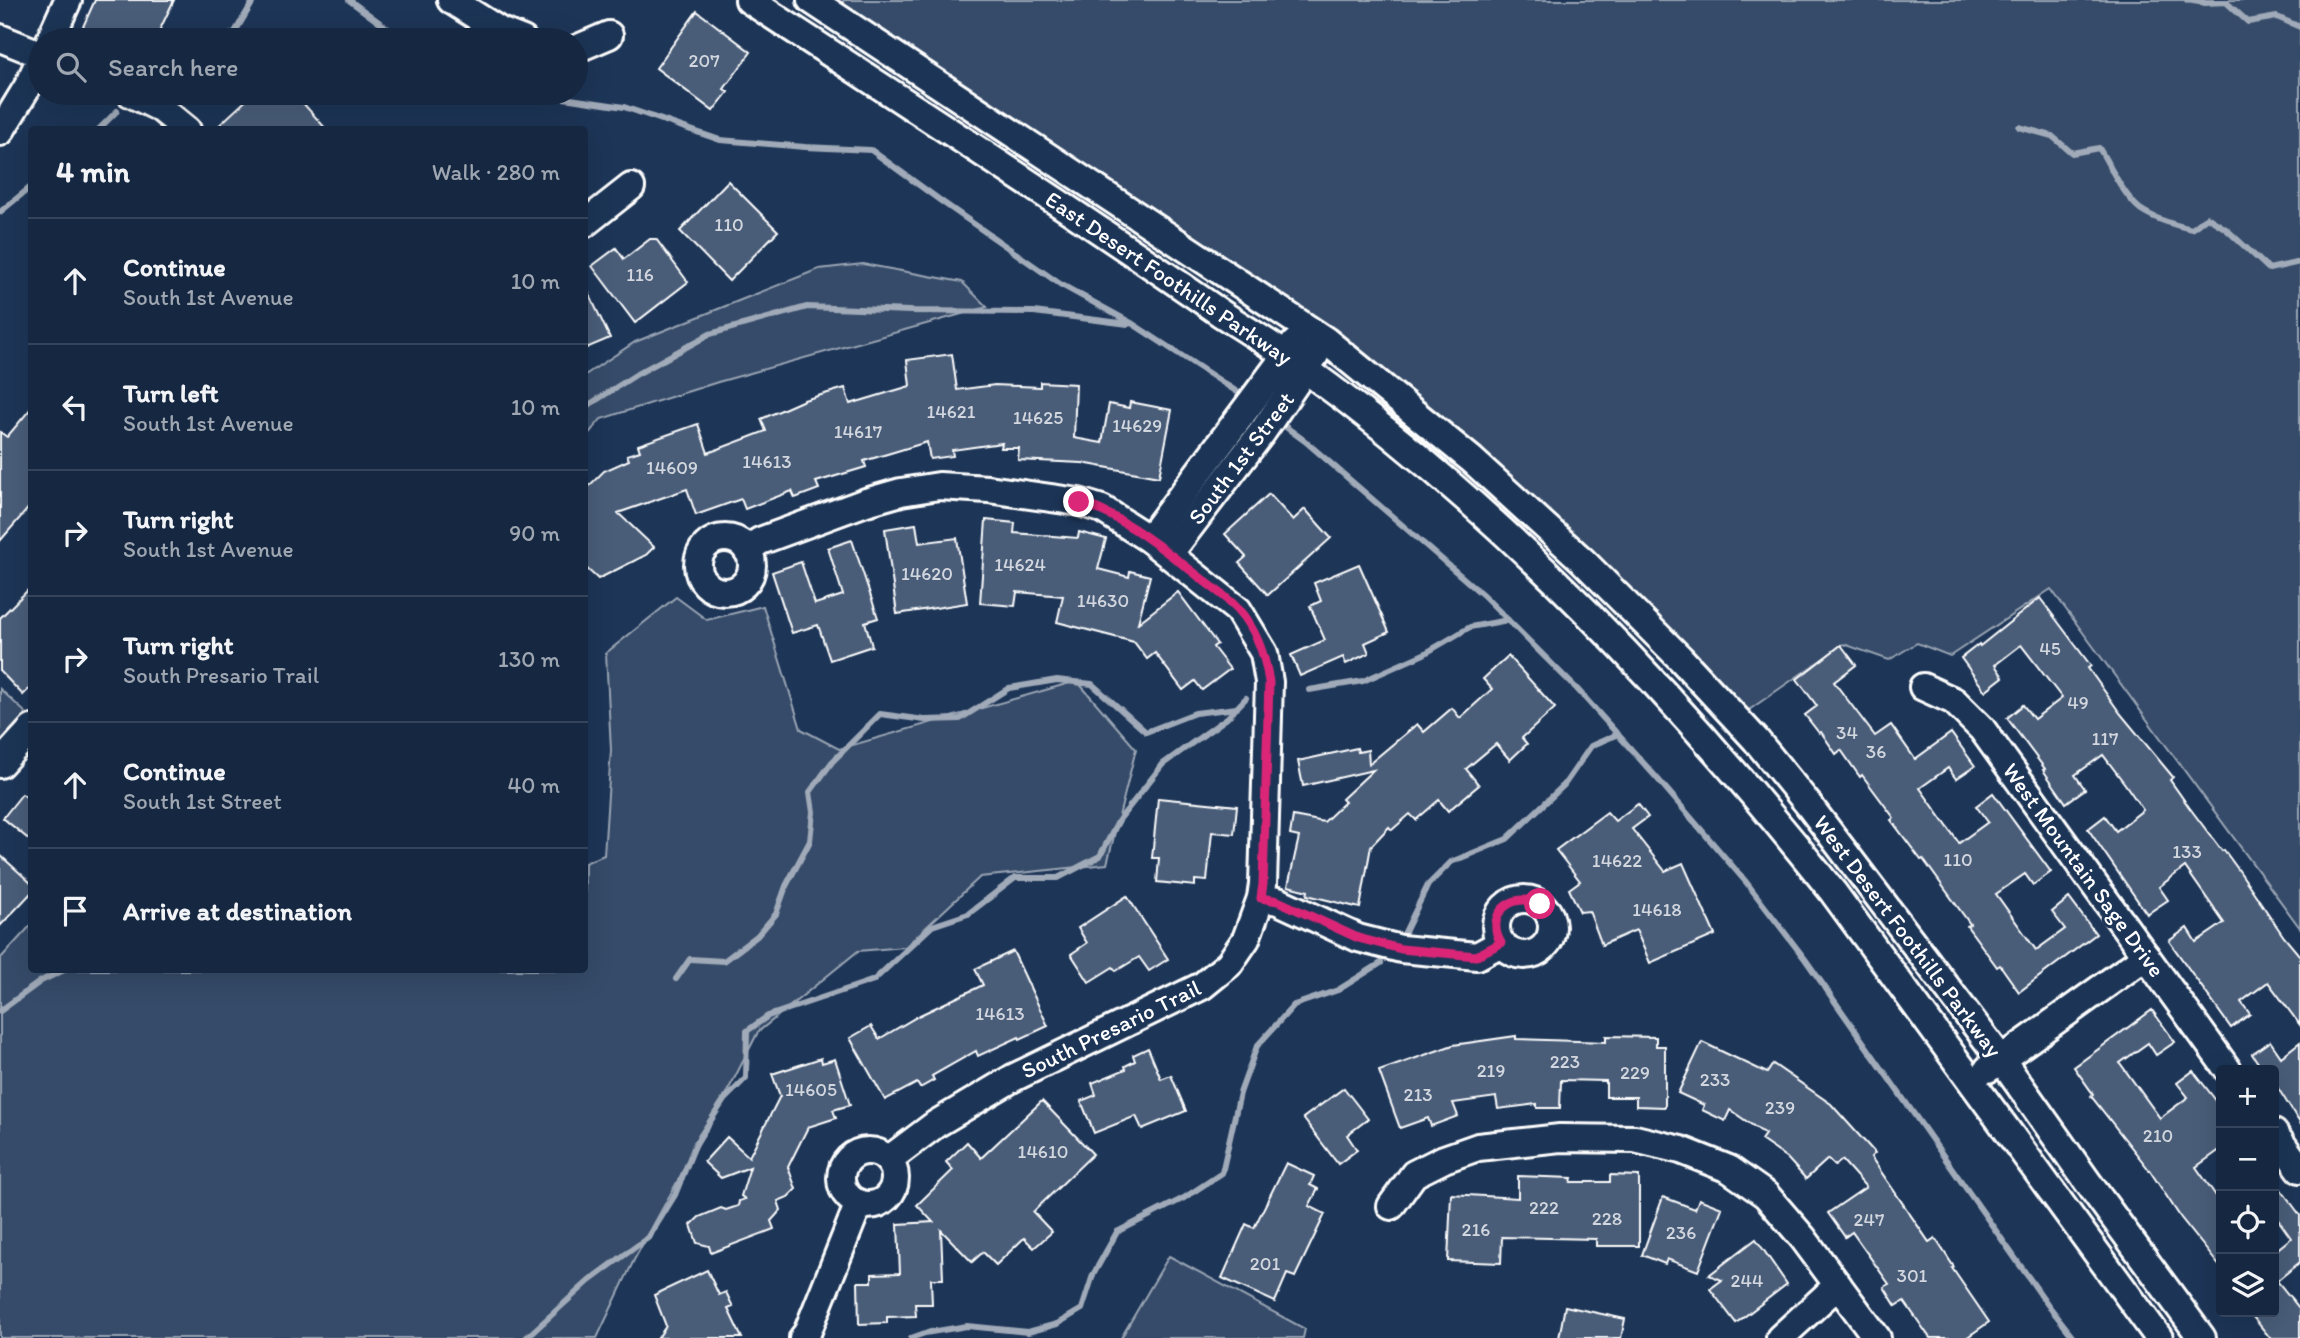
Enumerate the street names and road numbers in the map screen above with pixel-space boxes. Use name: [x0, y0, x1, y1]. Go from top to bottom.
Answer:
street label: East Desert Foothills Parkway: [1040, 185, 1298, 371]
street label: South 1st Street: [1182, 386, 1300, 530]
street label: West Mountain Sage Drive: [1997, 757, 2171, 983]
street label: West Desert Foothills Parkway: [1808, 809, 2008, 1063]
street label: South Presario Trail: [1017, 973, 1206, 1085]

